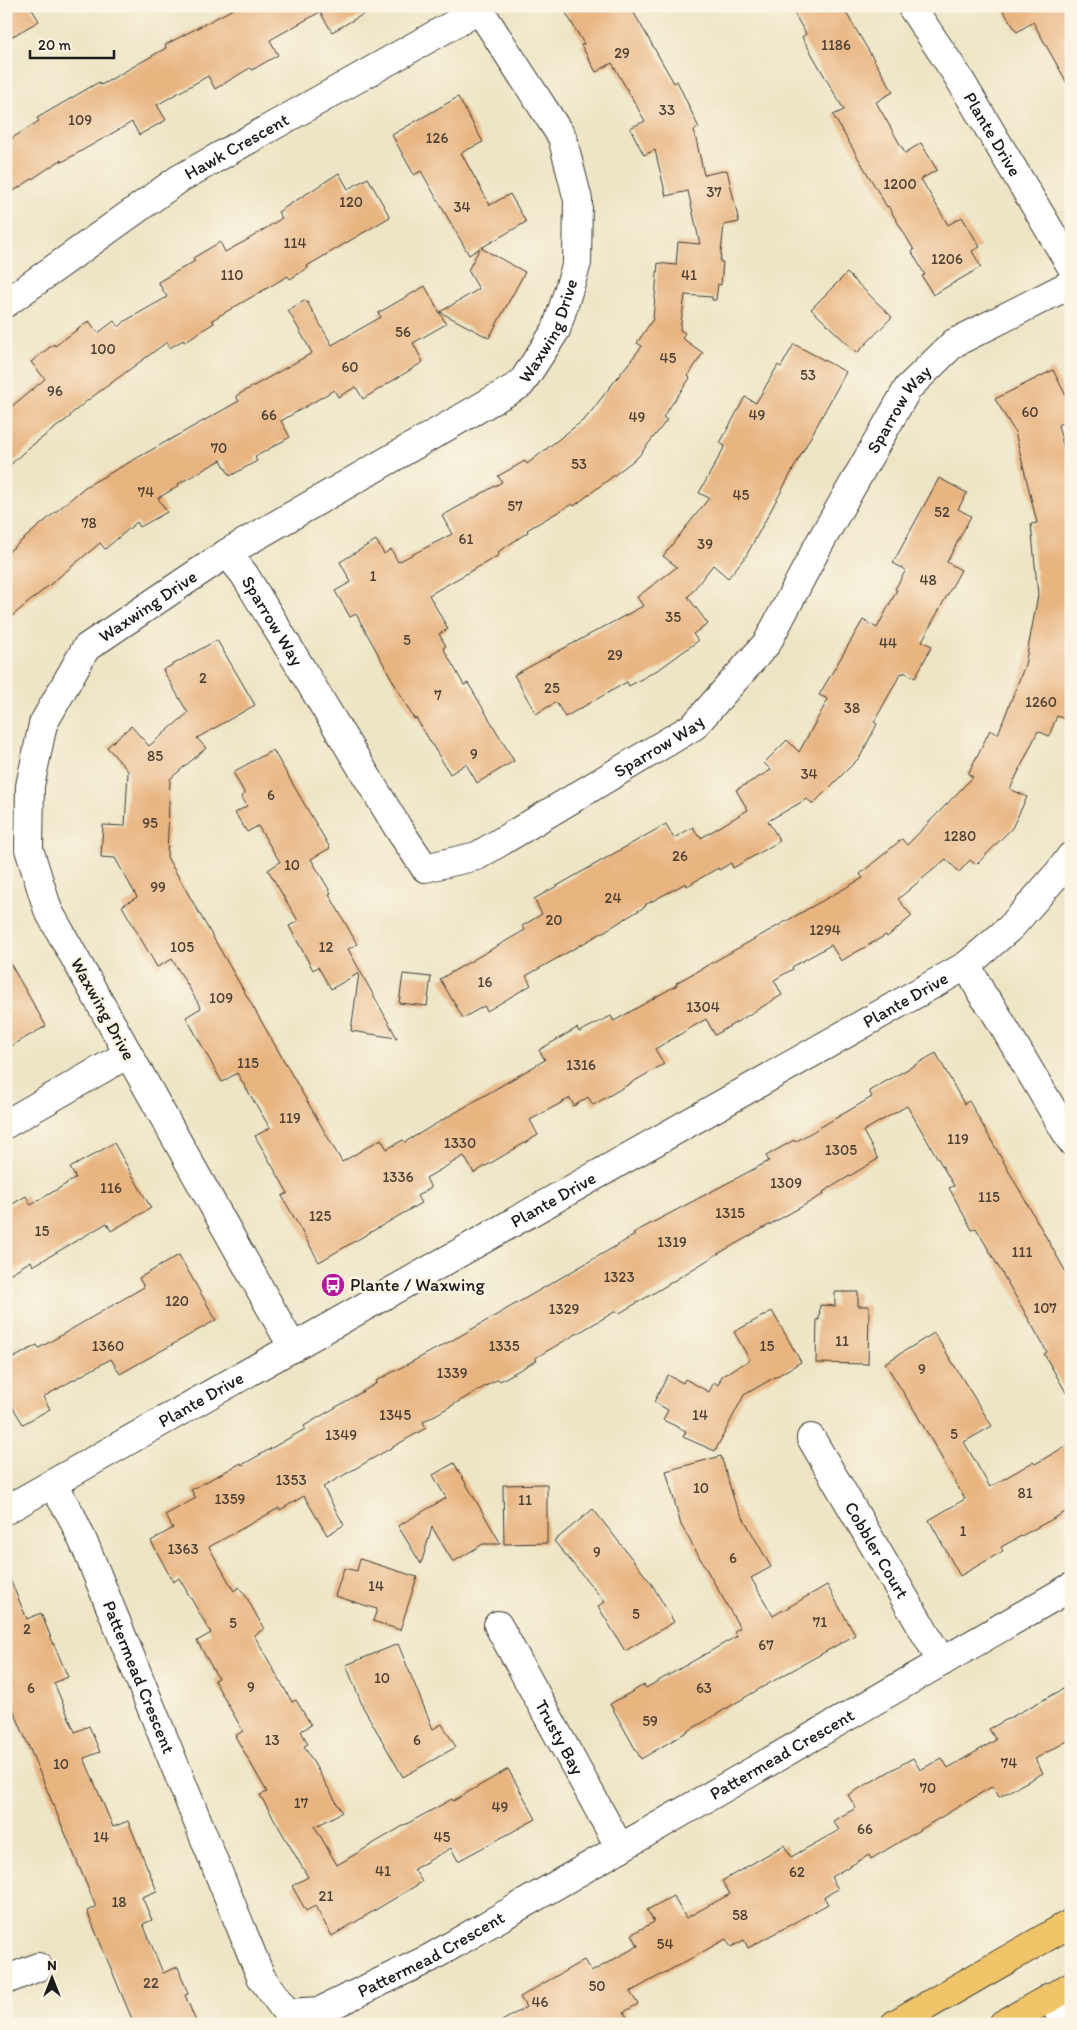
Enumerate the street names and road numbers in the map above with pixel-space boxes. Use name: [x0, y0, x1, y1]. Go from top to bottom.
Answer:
street label: Plante Drive: [959, 88, 1026, 180]
street label: Hawk Crescent: [180, 108, 293, 185]
street label: Waxwing Drive: [514, 276, 582, 387]
street label: Sparrow Way: [862, 360, 936, 457]
street label: Waxwing Drive: [95, 565, 201, 647]
street label: Sparrow Way: [237, 572, 309, 671]
street label: Sparrow Way: [610, 711, 709, 782]
street label: Waxwing Drive: [66, 954, 140, 1064]
street label: Plante Drive: [859, 967, 952, 1033]
street label: Plante Drive: [507, 1167, 600, 1233]
street label: Plante Drive: [154, 1367, 247, 1432]
street label: Cobbler Court: [840, 1498, 914, 1603]
street label: Pattermead Crescent: [98, 1597, 180, 1757]
street label: Trusty Bay: [530, 1696, 589, 1779]
street label: Pattermead Crescent: [706, 1704, 858, 1805]
street label: Pattermead Crescent: [354, 1906, 509, 2002]

